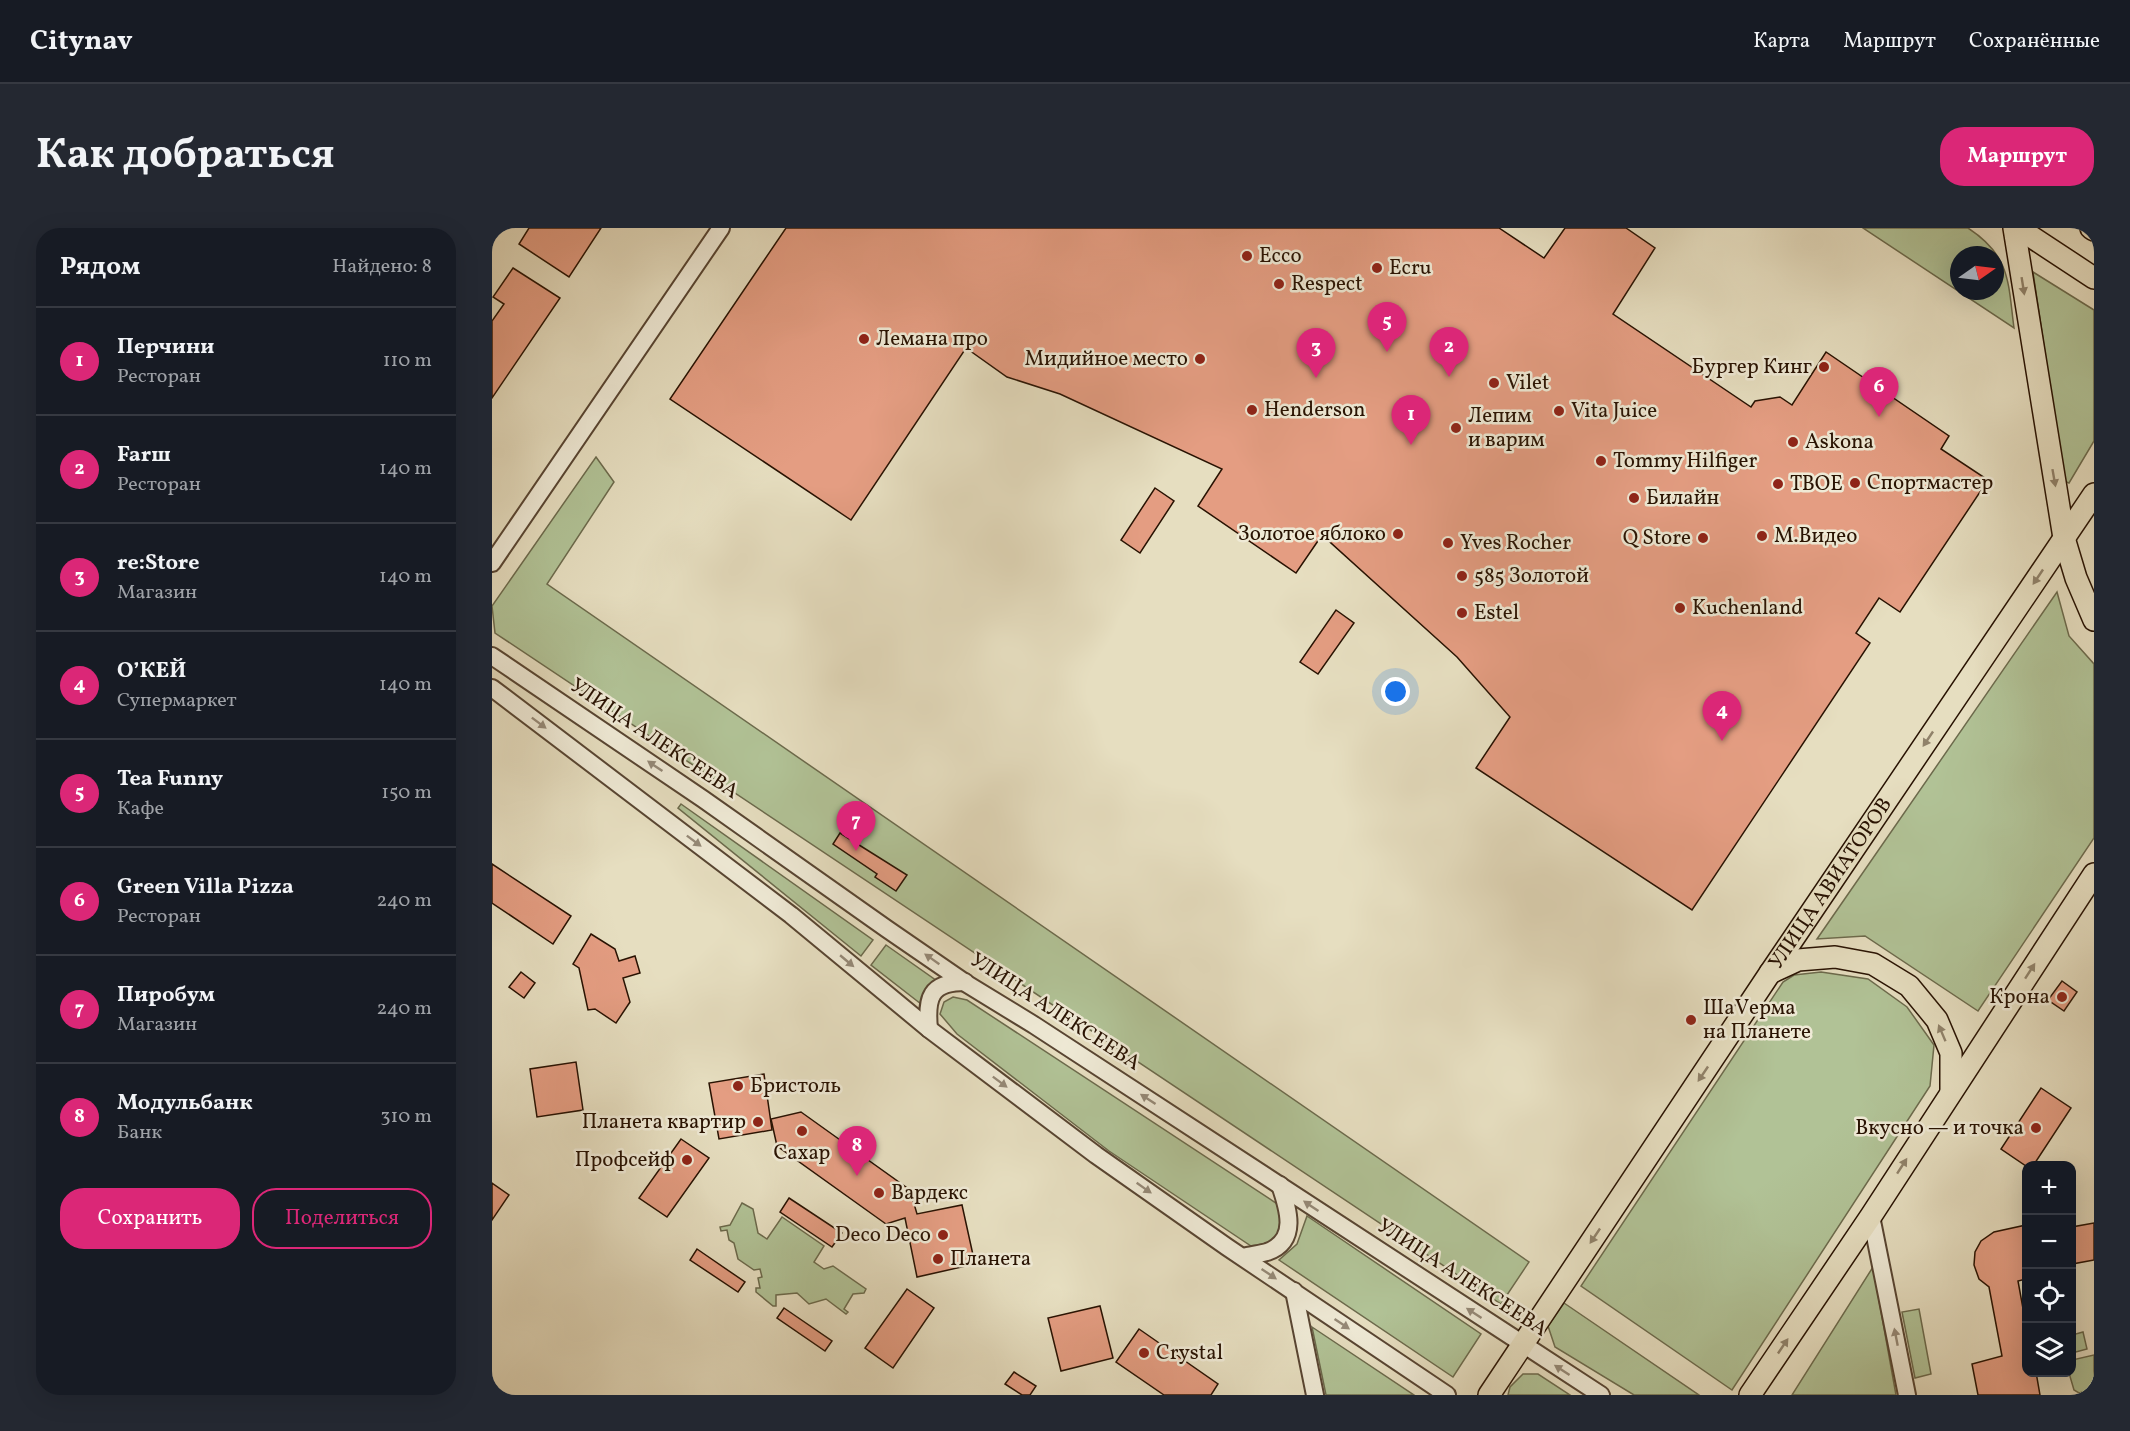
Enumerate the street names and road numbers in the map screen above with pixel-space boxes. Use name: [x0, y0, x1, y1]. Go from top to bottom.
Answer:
street label: УЛИЦА АЛЕКСЕЕВА: [564, 672, 744, 807]
street label: УЛИЦА АВИАТОРОВ: [1762, 792, 1899, 975]
street label: УЛИЦА АЛЕКСЕЕВА: [964, 946, 1146, 1078]
street label: УЛИЦА АЛЕКСЕЕВА: [1371, 1212, 1553, 1344]

